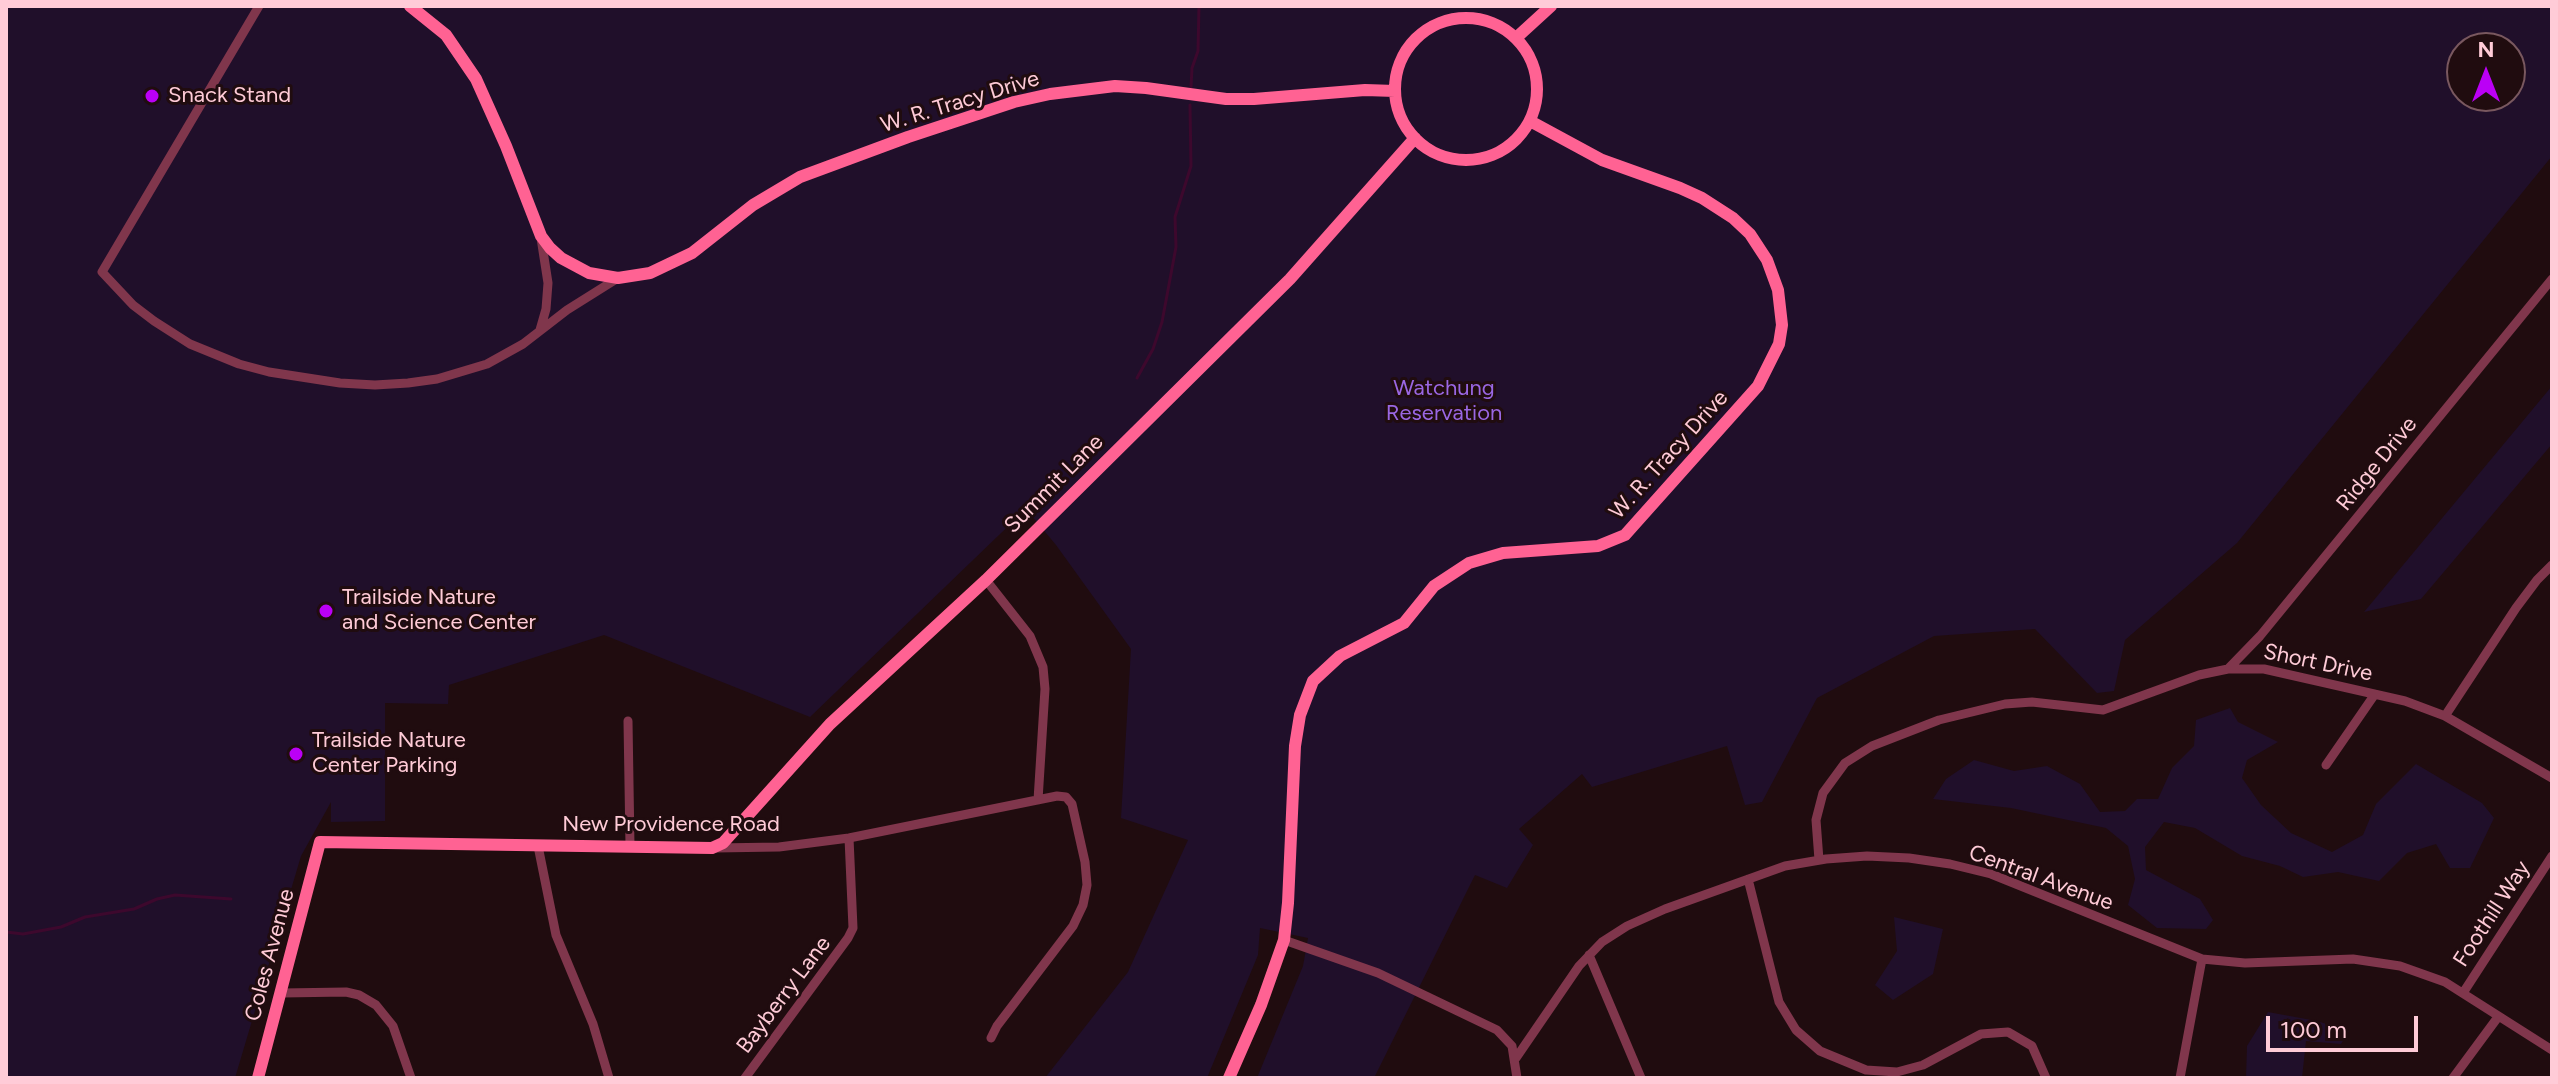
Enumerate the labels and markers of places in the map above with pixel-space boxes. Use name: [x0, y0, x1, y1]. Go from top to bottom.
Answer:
place label: Snack Stand: [168, 83, 291, 109]
marker: Snack Stand: [143, 87, 161, 105]
place label: Trailside Nature and Science Center: [342, 585, 536, 636]
marker: Trailside Nature and Science Center: [317, 602, 335, 620]
place label: Trailside Nature Center Parking: [312, 728, 466, 780]
marker: Trailside Nature Center Parking: [287, 745, 305, 763]

